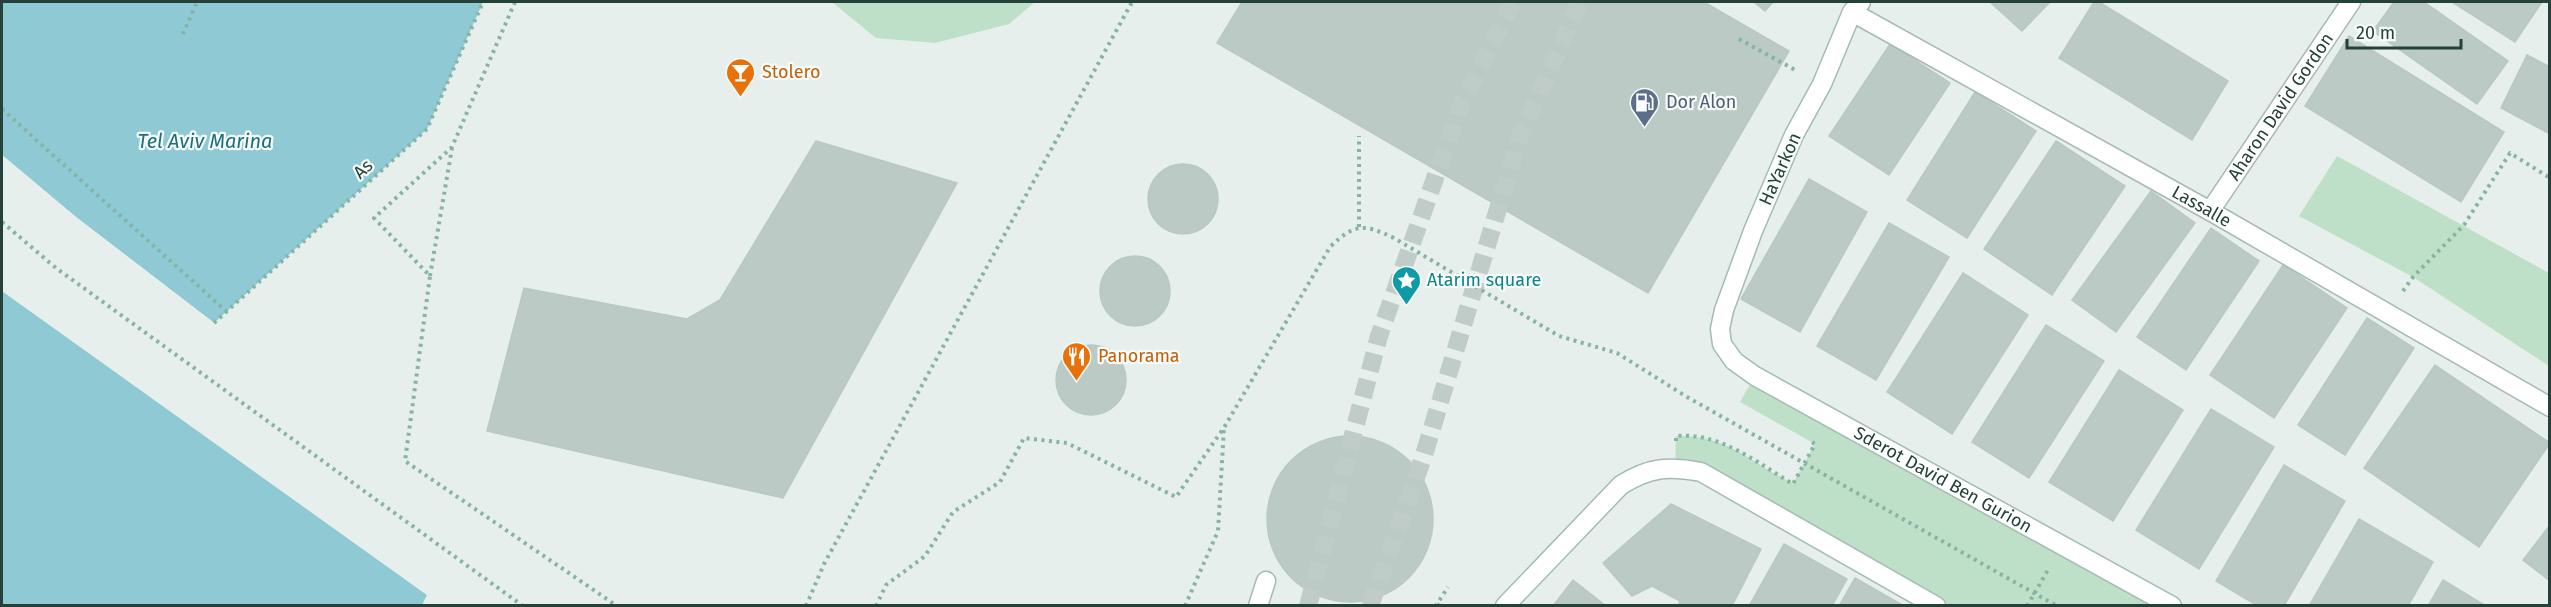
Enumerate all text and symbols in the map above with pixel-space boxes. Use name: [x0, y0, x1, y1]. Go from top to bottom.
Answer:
scale bar: [2347, 12, 2461, 50]
text: 20 m: [2356, 22, 2395, 44]
street label: Aharon David Gordon: [2223, 28, 2338, 185]
bar icon: Stolero: [725, 56, 757, 98]
place label: Stolero: [762, 61, 820, 83]
fuel station icon: Dor Alon: [1629, 86, 1661, 128]
place label: Dor Alon: [1666, 91, 1736, 113]
water label: Tel Aviv Marina: [138, 129, 272, 153]
street label: HaYarkon: [1754, 129, 1806, 209]
street label: As: [349, 155, 377, 183]
street label: Lassalle: [2168, 181, 2235, 232]
place icon: Atarim square: [1390, 264, 1422, 306]
place label: Atarim square: [1427, 269, 1541, 291]
restaurant icon: Panorama: [1061, 340, 1093, 382]
place label: Panorama: [1098, 345, 1180, 367]
street label: Sderot David Ben Gurion: [1850, 422, 2036, 538]

